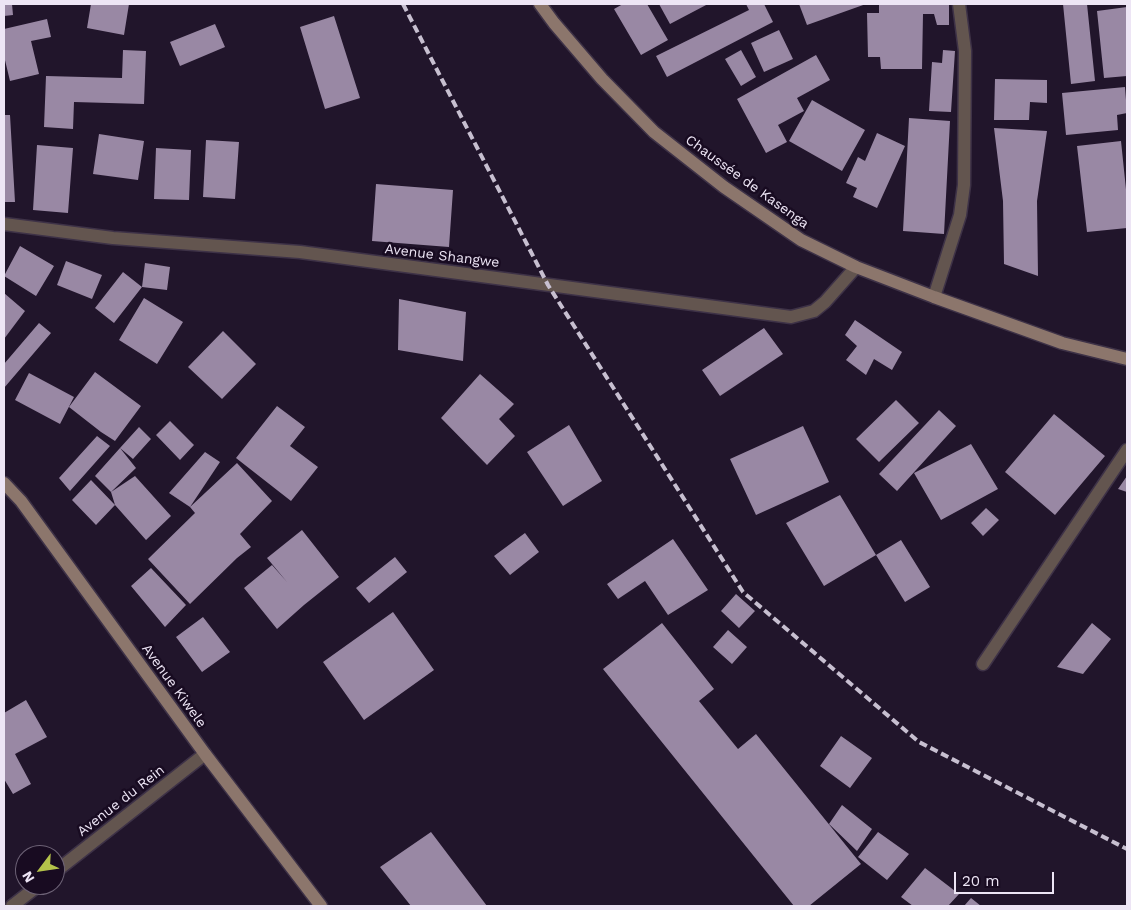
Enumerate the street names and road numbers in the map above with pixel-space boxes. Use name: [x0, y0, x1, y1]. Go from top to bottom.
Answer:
street label: Chaussée de Kasenga: [682, 132, 812, 232]
street label: Avenue Shangwe: [384, 241, 500, 271]
street label: Avenue Kiwele: [138, 641, 210, 731]
street label: Avenue du Rein: [74, 762, 168, 840]

